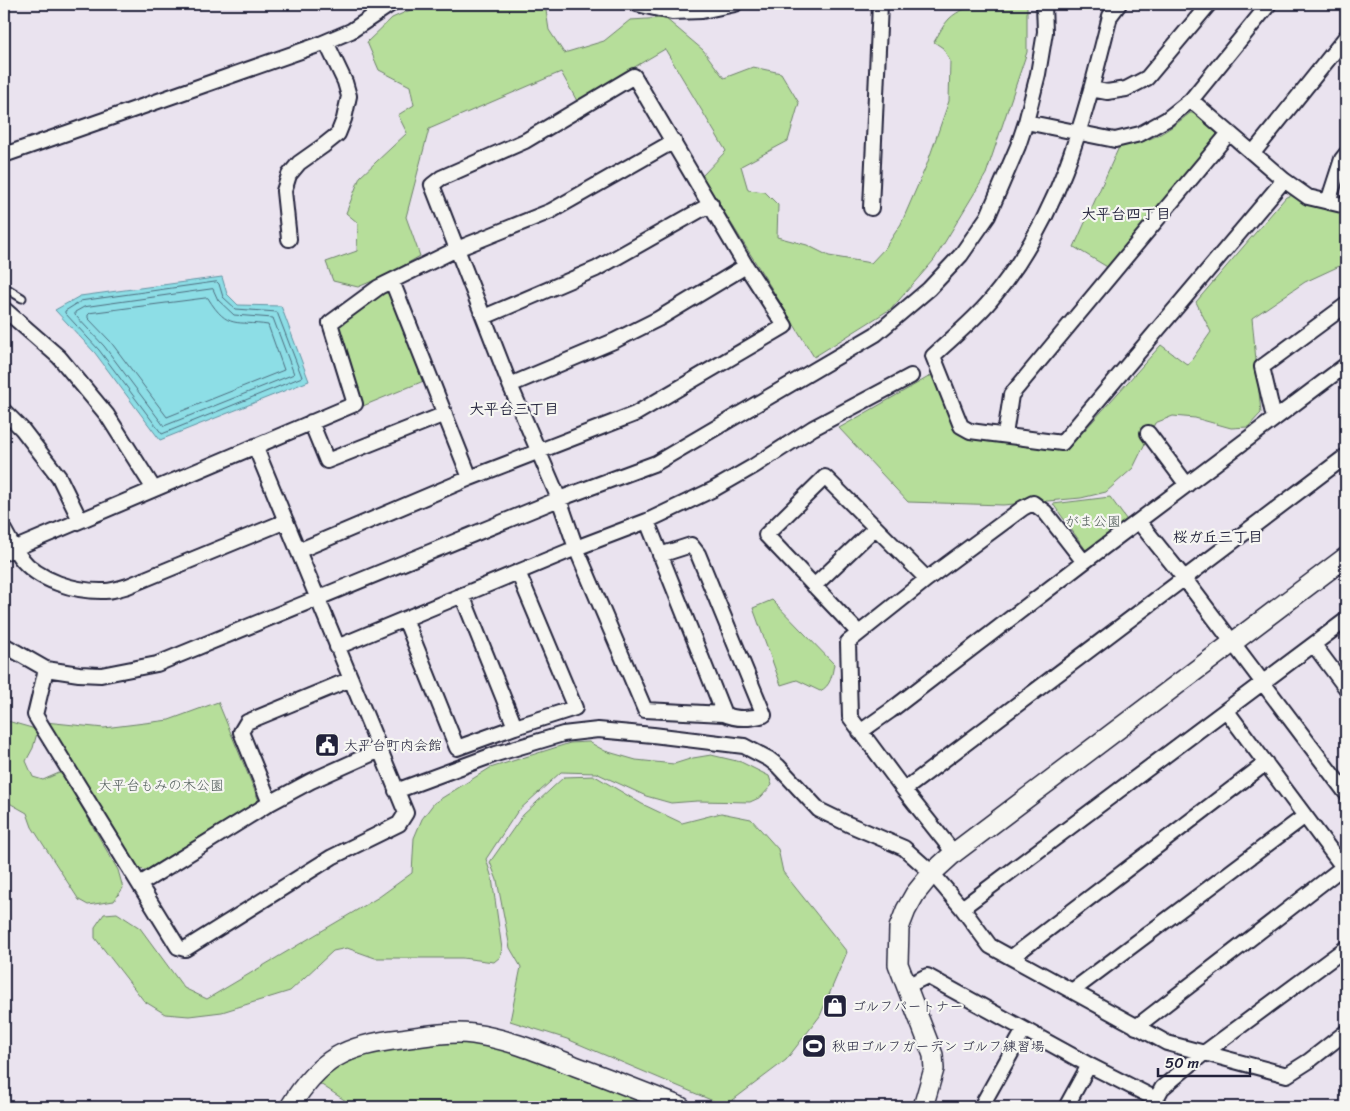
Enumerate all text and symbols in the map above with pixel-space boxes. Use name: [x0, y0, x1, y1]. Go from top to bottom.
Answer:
district label: 大平台四丁目: [1081, 201, 1171, 227]
district label: 大平台三丁目: [469, 396, 559, 422]
park label: がま公園: [1065, 509, 1121, 534]
district label: 桜ガ丘三丁目: [1173, 524, 1263, 550]
public building icon: 大平台町内会館: [314, 732, 340, 758]
place label: 大平台町内会館: [344, 733, 442, 758]
park label: 大平台もみの木公園: [98, 773, 224, 798]
shop icon: ゴルフパートナー: [822, 993, 848, 1019]
place label: ゴルフパートナー: [852, 994, 963, 1019]
sports icon: 秋田ゴルフガーデン ゴルフ練習場: [801, 1033, 827, 1059]
place label: 秋田ゴルフガーデン ゴルフ練習場: [832, 1034, 1045, 1059]
scale bar: [1158, 1046, 1250, 1078]
text: 50 m: [1165, 1050, 1200, 1076]

